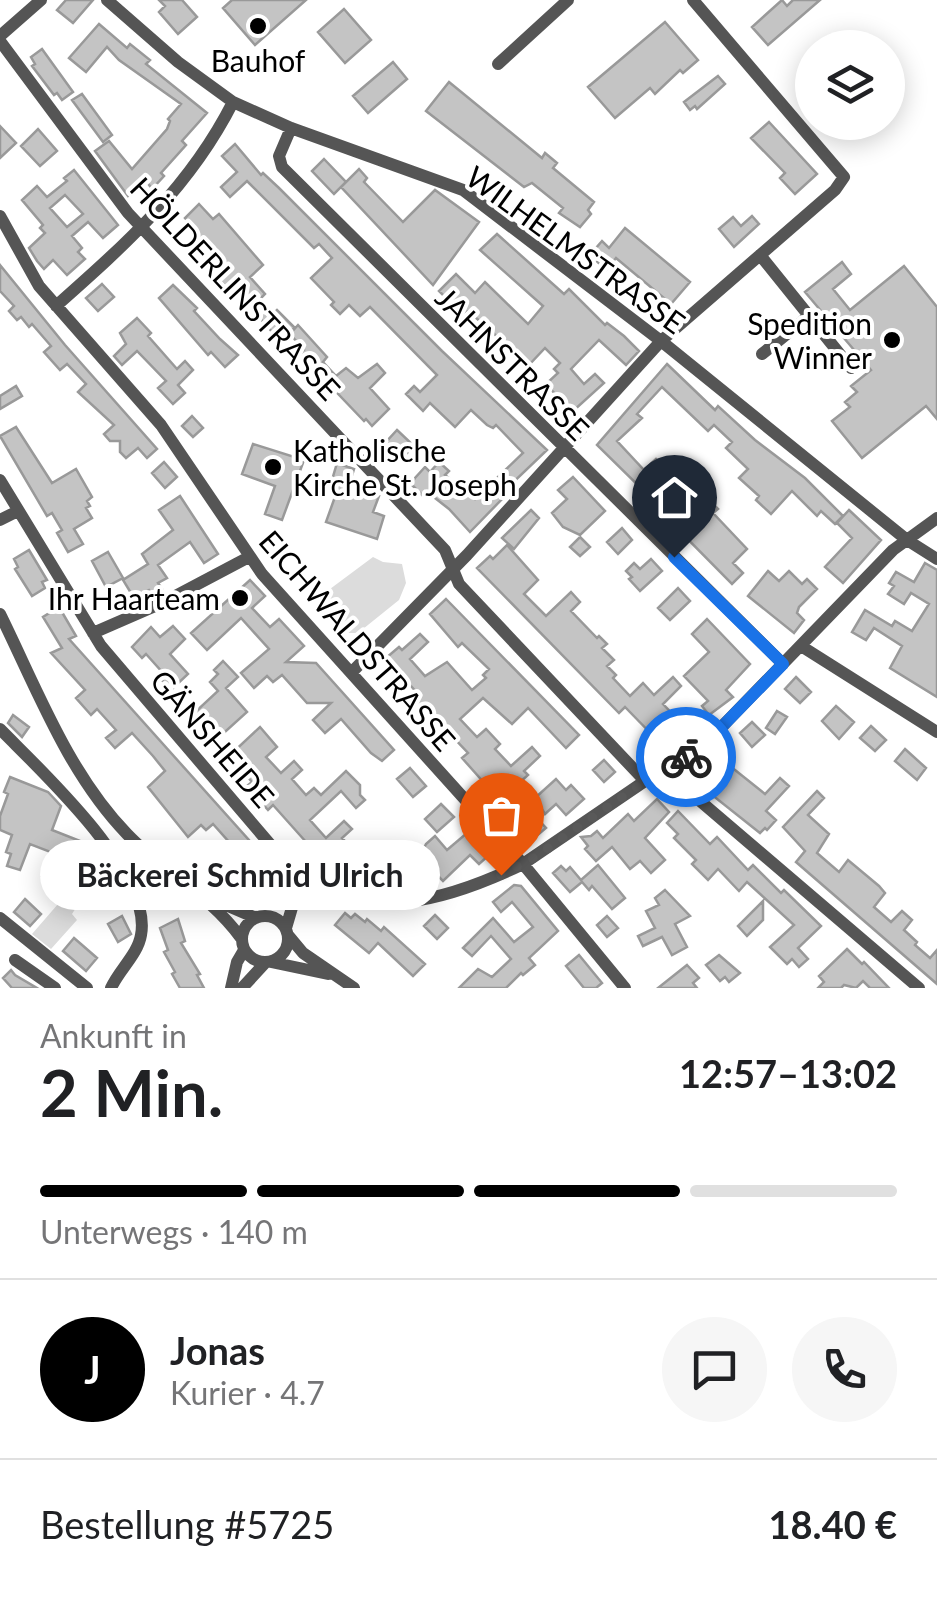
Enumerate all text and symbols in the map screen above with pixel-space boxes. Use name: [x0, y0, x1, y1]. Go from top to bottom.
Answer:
marker: Bauhof: [247, 15, 269, 37]
map controls: [795, 30, 905, 140]
button: layers: [795, 30, 905, 140]
place label: Bauhof: [211, 42, 306, 78]
street label: WILHELMSTRASSE: [460, 158, 692, 340]
street label: HÖLDERLINSTRASSE: [124, 169, 348, 407]
street label: JAHNSTRASSE: [429, 279, 597, 447]
place label: Spedition Winner: [747, 305, 872, 375]
marker: Spedition Winner: [881, 329, 903, 351]
place label: Katholische Kirche St. Joseph: [293, 432, 517, 502]
pin: [632, 455, 717, 558]
marker: Katholische Kirche St. Joseph: [262, 456, 284, 478]
icon: home: [647, 470, 702, 525]
street label: EICHWALDSTRASSE: [253, 523, 463, 757]
place label: Ihr Haarteam: [48, 580, 220, 616]
marker: Ihr Haarteam: [229, 587, 251, 609]
street label: GÄNSHEIDE: [144, 662, 282, 814]
courier: [636, 707, 736, 807]
icon: bike: [659, 730, 714, 785]
pin: [459, 773, 544, 876]
icon: bag: [474, 788, 529, 843]
callout: Bäckerei Schmid Ulrich: [41, 840, 441, 910]
text: Bäckerei Schmid Ulrich: [76, 855, 404, 894]
text: Ankunft in: [40, 1016, 187, 1055]
text: 12:57–13:02: [679, 1050, 897, 1096]
text: 2 Min.: [40, 1053, 223, 1131]
text: Unterwegs · 140 m: [40, 1212, 308, 1251]
button: chat: [662, 1317, 767, 1422]
button: phone: [792, 1317, 897, 1422]
text: Jonas: [170, 1327, 265, 1373]
text: J: [84, 1346, 101, 1392]
text: Kurier · 4.7: [170, 1373, 325, 1412]
text: Bestellung #5725: [40, 1501, 334, 1547]
text: 18.40 €: [769, 1501, 897, 1547]

